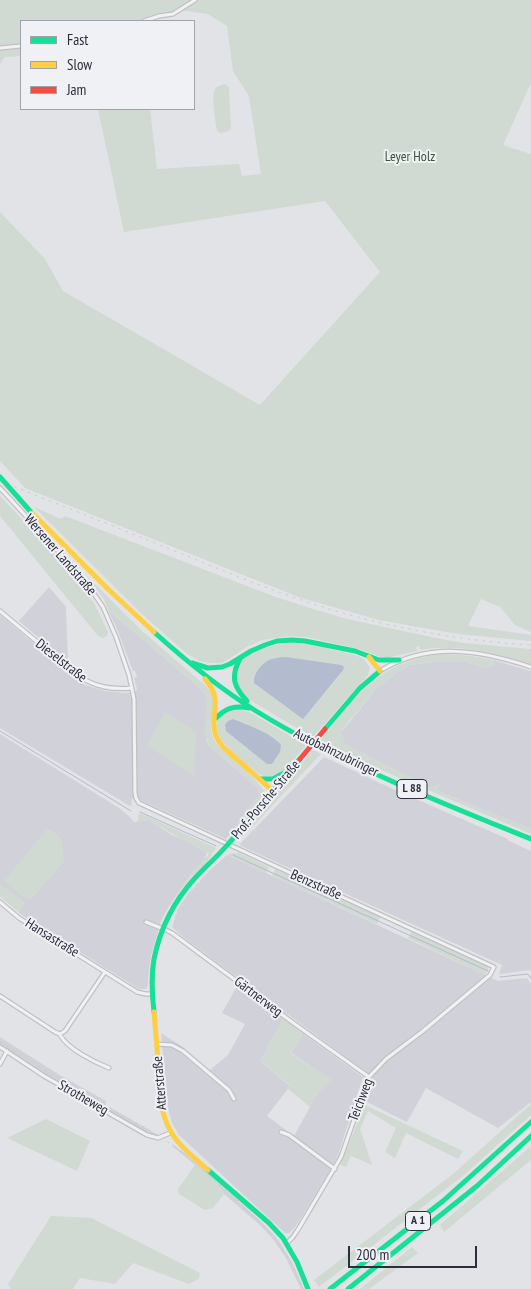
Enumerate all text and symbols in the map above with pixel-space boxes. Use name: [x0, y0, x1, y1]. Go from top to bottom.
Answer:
legend: [20, 20, 195, 110]
text: Fast: [67, 30, 88, 49]
text: Slow: [67, 55, 92, 74]
text: Jam: [67, 80, 86, 99]
park label: Leyer Holz: [385, 149, 435, 165]
street label: Wersener Landstraße: [20, 511, 100, 599]
street label: Dieselstraße: [32, 636, 90, 686]
street label: Autobahnzubringer: [291, 725, 381, 781]
street label: Prof.-Porsche-Straße: [228, 757, 304, 843]
road number: L 88: [397, 780, 427, 799]
street label: Benzstraße: [288, 866, 344, 904]
street label: Hansastraße: [22, 915, 82, 961]
street label: Gärtnerweg: [231, 973, 285, 1021]
street label: Atterstraße: [149, 1055, 171, 1111]
street label: Teichweg: [345, 1076, 377, 1124]
street label: Strotheweg: [55, 1077, 111, 1119]
road number: A 1: [406, 1212, 430, 1230]
scale bar: [351, 1236, 480, 1268]
text: 200 m: [356, 1245, 389, 1264]

